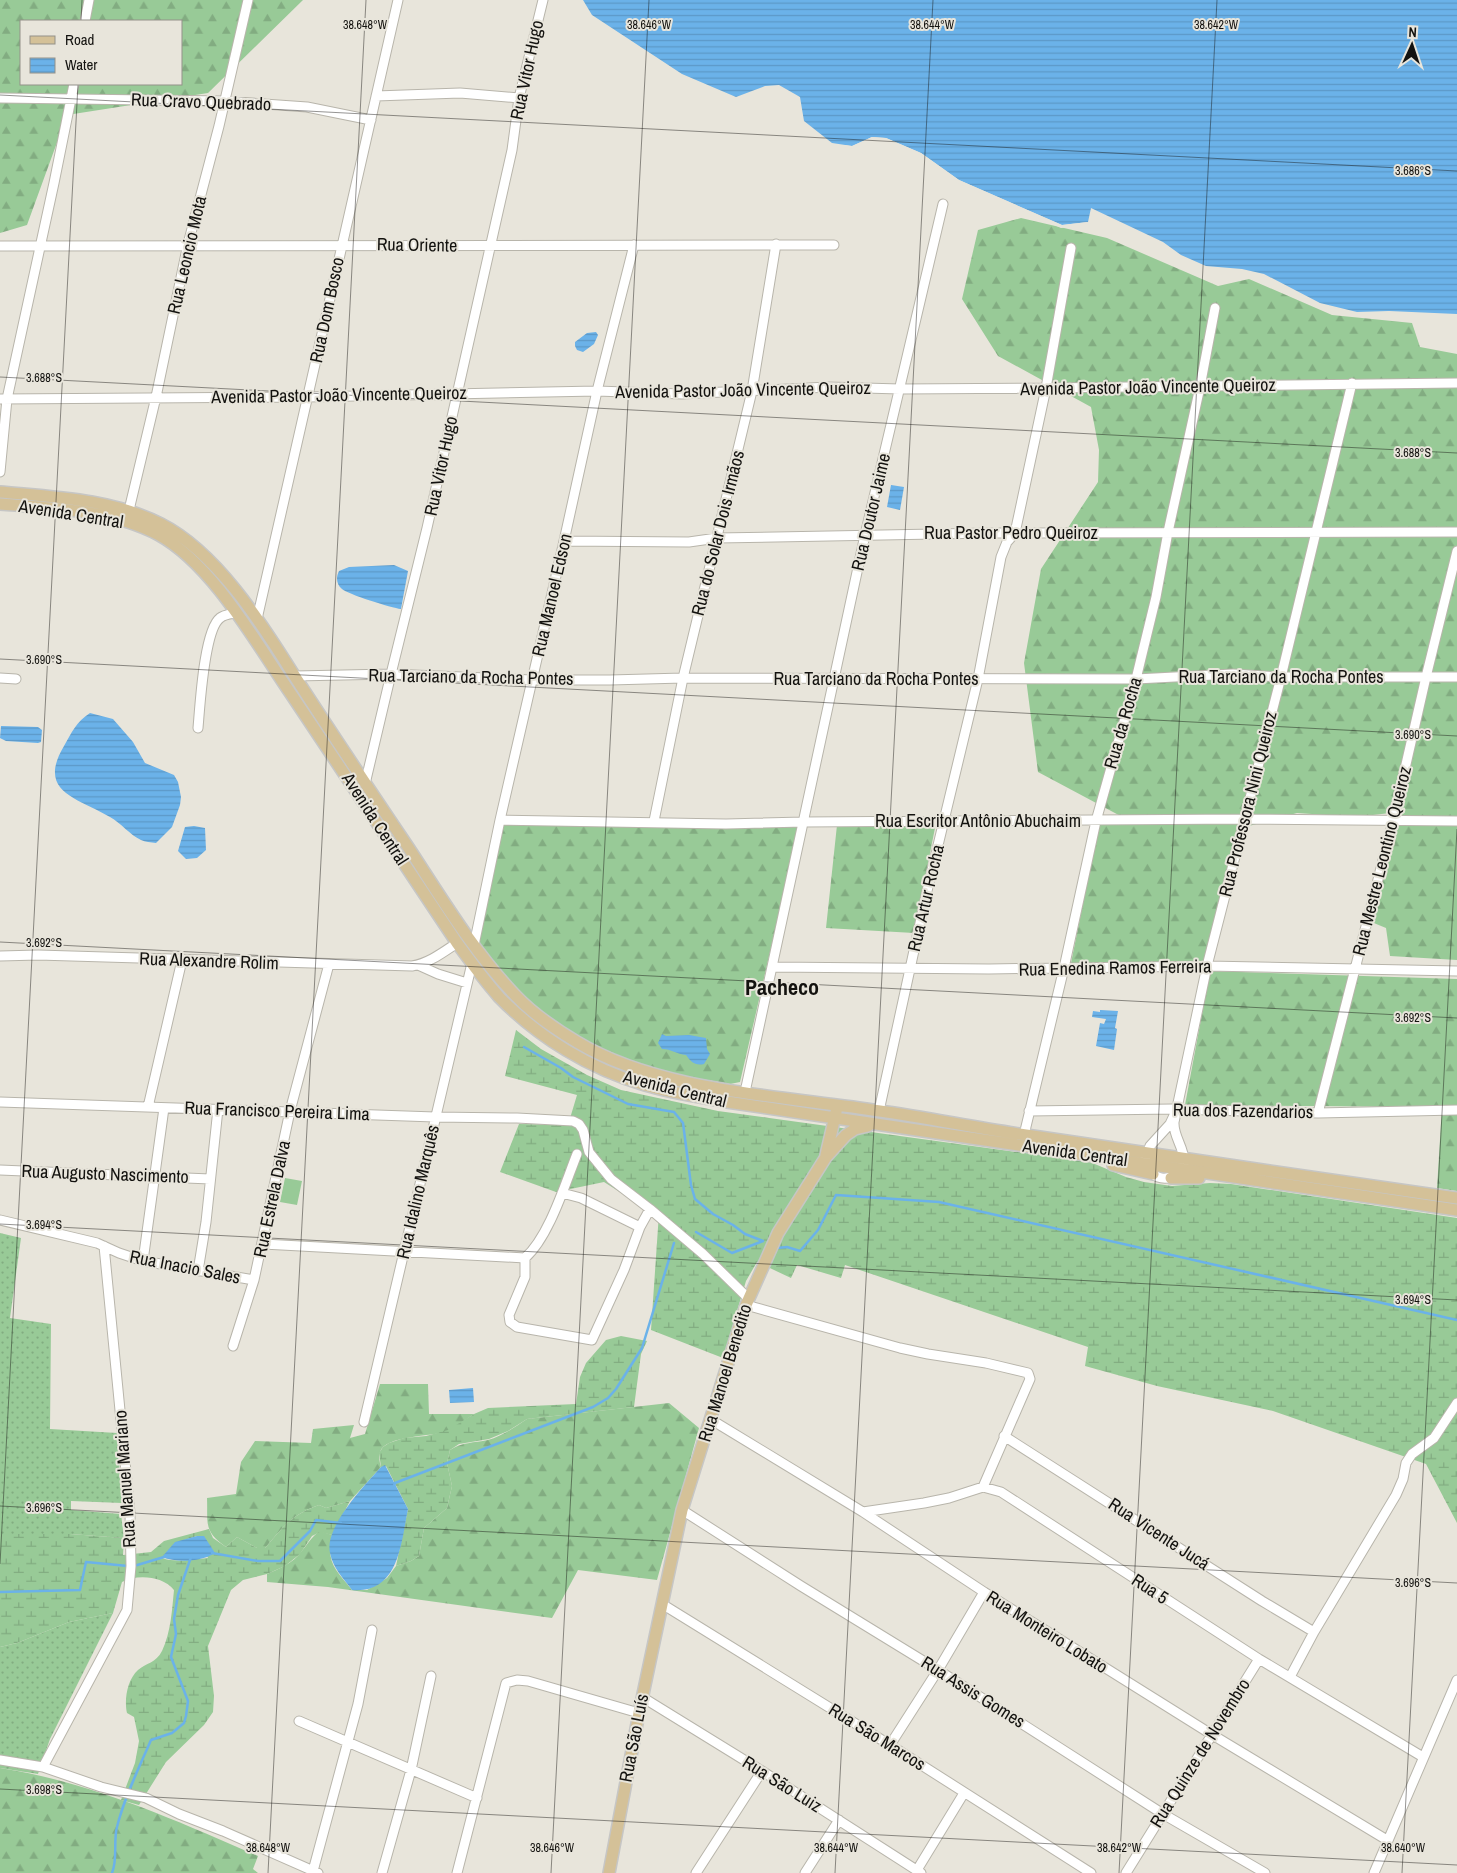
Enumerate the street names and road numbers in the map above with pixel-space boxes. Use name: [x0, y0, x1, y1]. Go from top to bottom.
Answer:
street label: Rua Vitor Hugo: [504, 18, 549, 122]
street label: Rua Cravo Quebrado: [130, 87, 272, 116]
street label: Rua Leoncio Mota: [161, 193, 212, 316]
street label: Rua Oriente: [377, 231, 457, 258]
street label: Rua Dom Bosco: [303, 255, 350, 365]
street label: Avenida Pastor João Vincente Queiroz: [1019, 372, 1276, 401]
street label: Avenida Pastor João Vincente Queiroz: [614, 375, 871, 404]
street label: Avenida Pastor João Vincente Queiroz: [210, 380, 467, 409]
street label: Rua Vitor Hugo: [418, 414, 463, 518]
street label: Rua do Solar Dois Irmãos: [685, 447, 750, 618]
street label: Rua Doutor Jaime: [845, 451, 896, 573]
street label: Avenida Central: [16, 493, 125, 534]
street label: Rua Pastor Pedro Queiroz: [924, 520, 1098, 545]
street label: Rua Manoel Edson: [525, 531, 578, 659]
street label: Rua Tarciano da Rocha Pontes: [368, 662, 574, 691]
street label: Rua Tarciano da Rocha Pontes: [1178, 664, 1384, 689]
street label: Rua Tarciano da Rocha Pontes: [773, 666, 979, 691]
street label: Rua da Rocha: [1097, 674, 1148, 772]
street label: Rua Professora Nini Queiroz: [1212, 709, 1283, 899]
street label: Rua Mestre Leontino Queiroz: [1346, 764, 1417, 958]
street label: Avenida Central: [336, 767, 415, 870]
street label: Rua Escritor Antônio Abuchaim: [875, 808, 1081, 833]
street label: Rua Artur Rocha: [901, 842, 950, 954]
street label: Rua Alexandre Rolim: [139, 946, 279, 975]
street label: Rua Enedina Ramos Ferreira: [1018, 953, 1212, 982]
street label: Avenida Central: [620, 1063, 729, 1113]
street label: Rua Francisco Pereira Lima: [184, 1095, 370, 1126]
street label: Rua dos Fazendarios: [1173, 1097, 1313, 1124]
street label: Rua Idalino Marquês: [390, 1122, 445, 1261]
street label: Avenida Central: [1020, 1133, 1129, 1172]
street label: Rua Estrela Dalva: [247, 1138, 296, 1260]
street label: Rua Augusto Nascimento: [21, 1158, 189, 1189]
street label: Rua Inacio Sales: [128, 1244, 243, 1290]
street label: Rua Manoel Benedito: [692, 1301, 757, 1445]
street label: Rua Manuel Mariano: [107, 1409, 142, 1549]
street label: Rua Vicente Jucá: [1104, 1491, 1215, 1576]
street label: Rua 5: [1127, 1567, 1174, 1610]
street label: Rua Monteiro Lobato: [982, 1584, 1113, 1679]
street label: Rua Assis Gomes: [917, 1650, 1030, 1733]
street label: Rua Quinze de Novembro: [1144, 1673, 1256, 1832]
street label: Rua São Luís: [613, 1692, 654, 1784]
street label: Rua São Marcos: [824, 1697, 931, 1776]
street label: Rua São Luiz: [738, 1749, 827, 1818]

